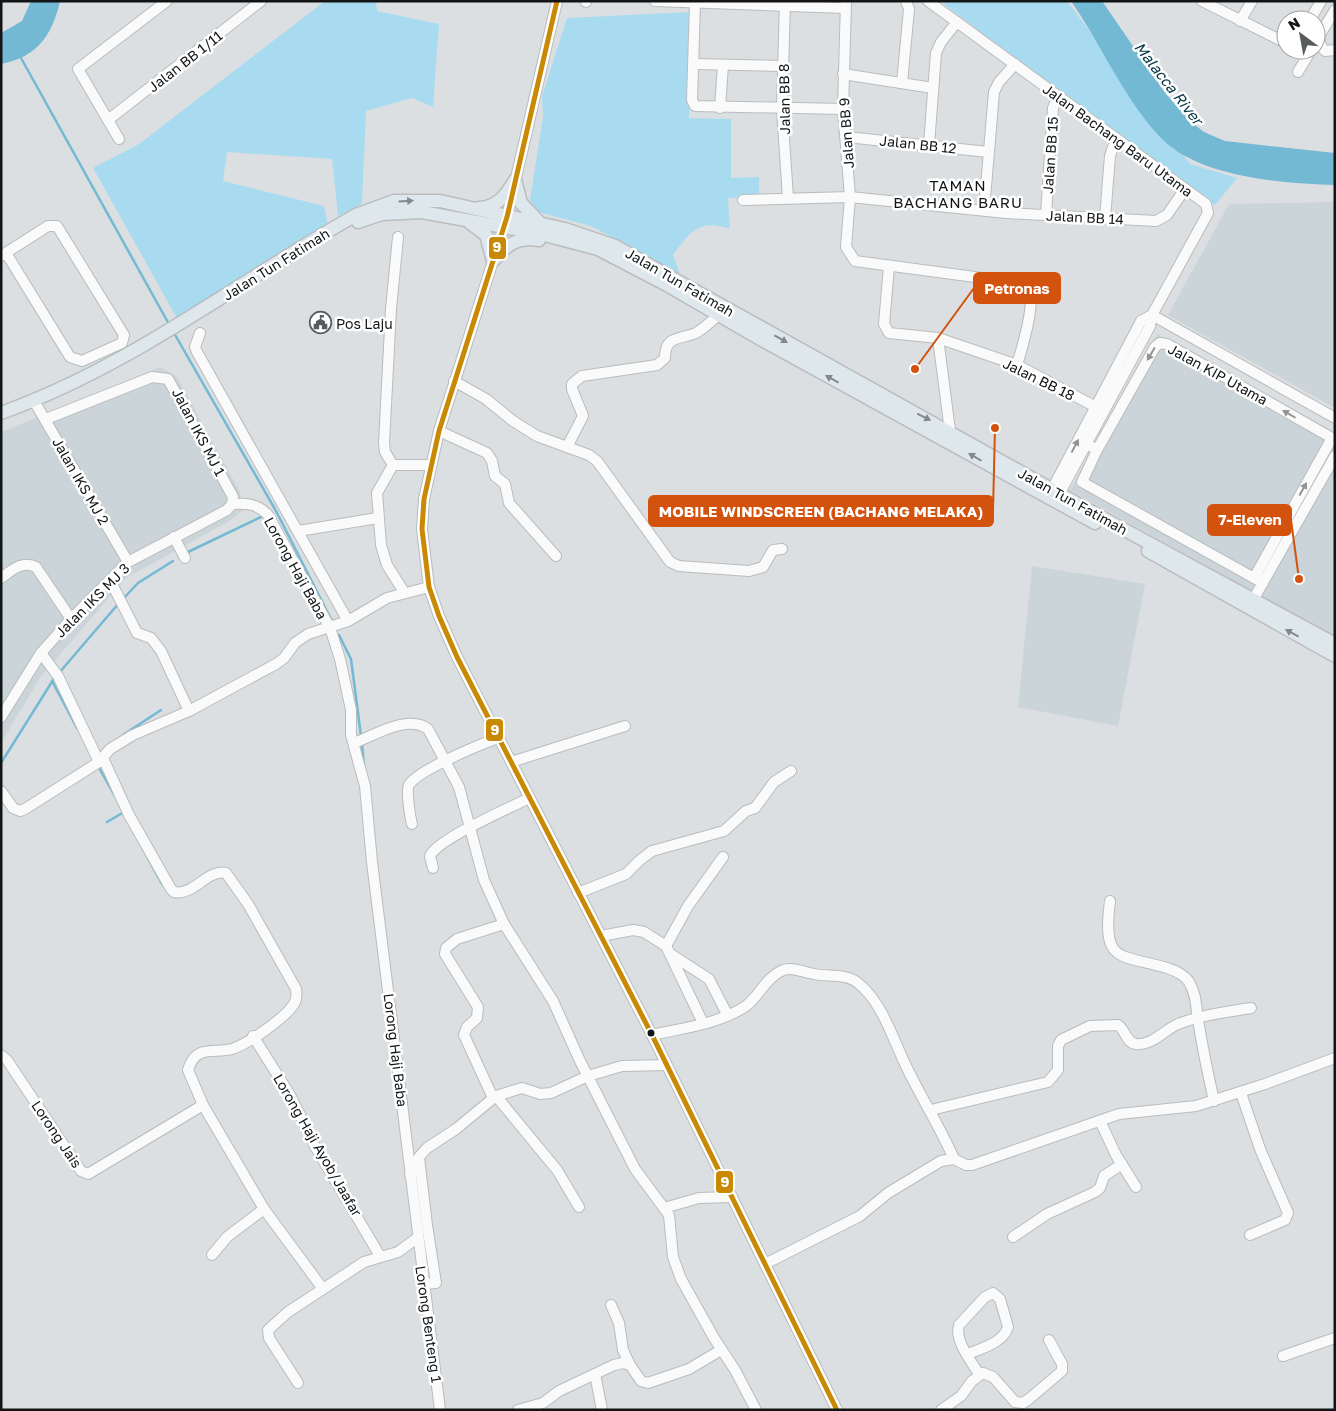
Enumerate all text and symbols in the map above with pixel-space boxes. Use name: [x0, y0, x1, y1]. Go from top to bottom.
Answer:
north arrow: [1276, 10, 1326, 60]
text: N: [1285, 14, 1303, 34]
street label: Jalan BB 1/11: [144, 27, 226, 95]
water label: Malacca River: [1131, 38, 1208, 130]
street label: Jalan BB 8: [775, 63, 793, 135]
street label: Jalan Bachang Baru Utama: [1040, 80, 1196, 200]
street label: Jalan BB 9: [835, 97, 857, 169]
street label: Jalan BB 15: [1039, 116, 1061, 194]
street label: Jalan BB 12: [879, 132, 957, 156]
district label: TAMAN BACHANG BARU: [893, 176, 1023, 211]
one-way arrow: [398, 196, 414, 204]
street label: Jalan BB 14: [1046, 206, 1124, 228]
street label: Jalan Tun Fatimah: [220, 224, 332, 304]
line badge: 9: [488, 236, 507, 260]
text: 9: [493, 238, 502, 255]
street label: Jalan Tun Fatimah: [623, 244, 737, 320]
callout: Petronas: [974, 273, 1060, 303]
text: Petronas: [984, 279, 1050, 297]
public building icon: Pos Laju: [308, 311, 332, 335]
place label: Pos Laju: [336, 315, 393, 332]
one-way arrow: [774, 335, 788, 343]
street label: Jalan KIP Utama: [1165, 340, 1271, 408]
one-way arrow: [1147, 347, 1156, 360]
street label: Jalan BB 18: [1000, 354, 1078, 404]
one-way arrow: [825, 375, 839, 383]
street label: Jalan IKS MJ 1: [169, 385, 229, 479]
one-way arrow: [1282, 410, 1297, 418]
one-way arrow: [917, 413, 931, 421]
street label: Jalan IKS MJ 2: [49, 434, 113, 528]
one-way arrow: [1071, 439, 1079, 454]
one-way arrow: [968, 452, 981, 461]
street label: Jalan Tun Fatimah: [1015, 464, 1131, 538]
one-way arrow: [1299, 482, 1307, 497]
callout: MOBILE WINDSCREEN (BACHANG MELAKA): [649, 496, 993, 526]
text: MOBILE WINDSCREEN (BACHANG MELAKA): [659, 502, 983, 520]
callout: 7-Eleven: [1208, 505, 1291, 535]
text: 7-Eleven: [1218, 510, 1282, 528]
street label: Lorong Haji Baba: [261, 514, 331, 622]
street label: Jalan IKS MJ 3: [51, 559, 133, 641]
one-way arrow: [1285, 629, 1299, 637]
line badge: 9: [485, 718, 504, 742]
text: 9: [491, 721, 500, 738]
street label: Lorong Haji Baba: [381, 992, 411, 1108]
unlabelled marker: [646, 1028, 656, 1038]
street label: Lorong Haji Ayob/Jaafar: [270, 1071, 366, 1220]
street label: Lorong Jais: [28, 1097, 86, 1171]
line badge: 9: [715, 1170, 734, 1194]
text: 9: [721, 1173, 730, 1190]
street label: Lorong Benteng 1: [412, 1264, 446, 1384]

